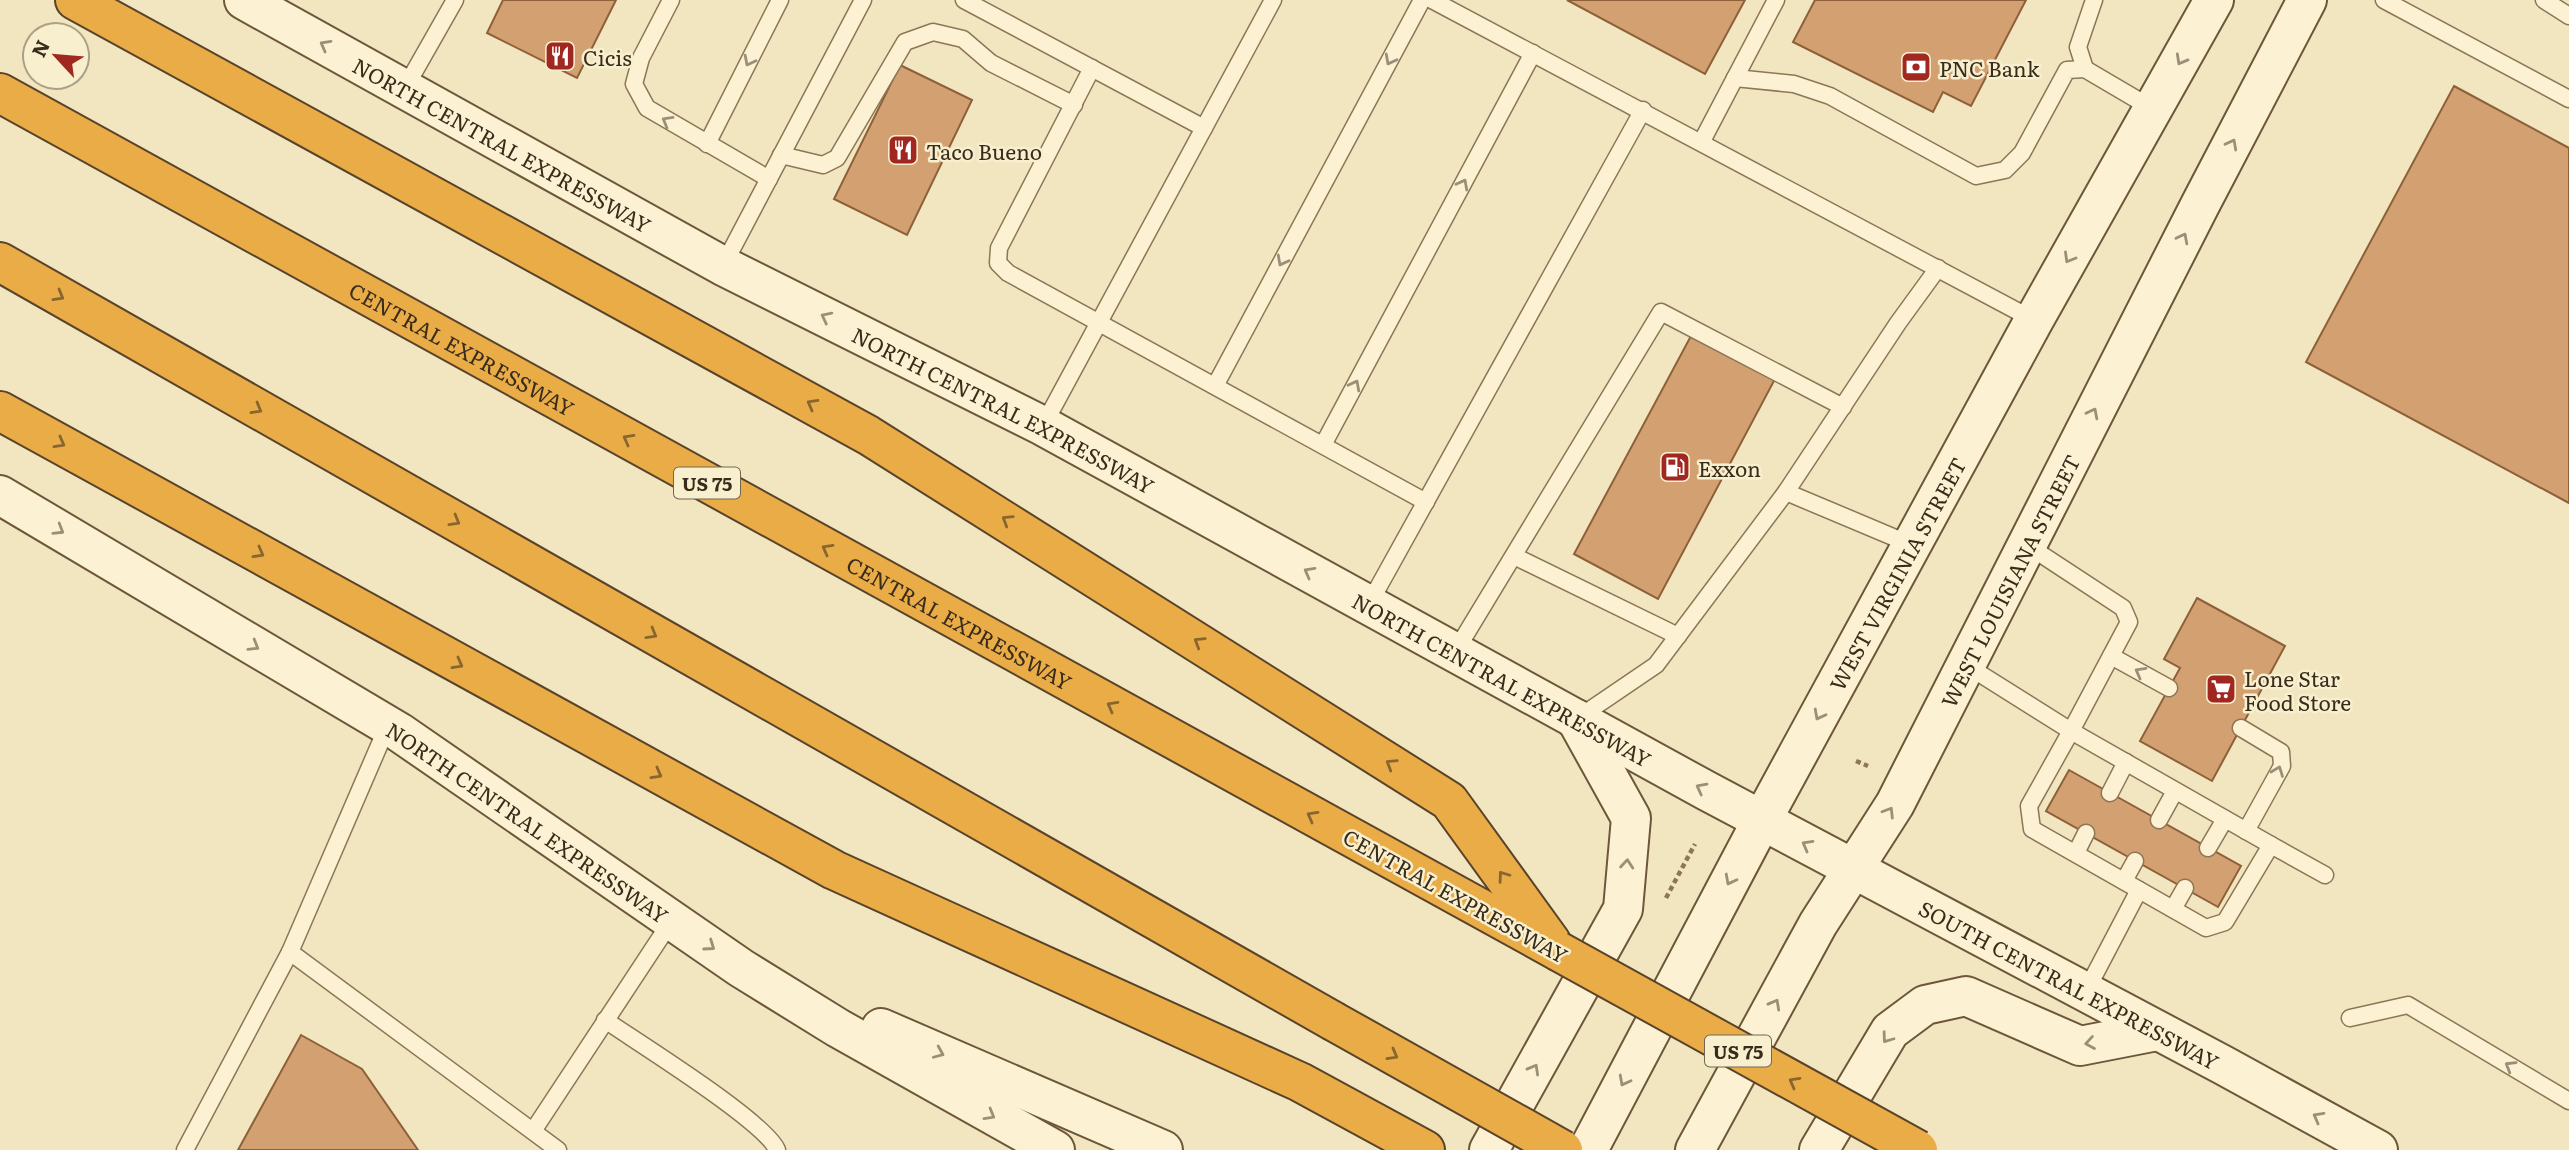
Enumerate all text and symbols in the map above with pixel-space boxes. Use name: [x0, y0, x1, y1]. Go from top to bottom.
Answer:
north arrow: [21, 21, 91, 91]
text: N: [24, 35, 56, 61]
one-way arrow: [320, 39, 333, 53]
restaurant icon: Cicis: [543, 39, 577, 73]
place label: Cicis: [583, 41, 632, 72]
street label: NORTH CENTRAL EXPRESSWAY: [348, 48, 658, 239]
bank icon: PNC Bank: [1899, 50, 1933, 84]
place label: PNC Bank: [1939, 52, 2040, 83]
one-way arrow: [2176, 52, 2189, 65]
one-way arrow: [1384, 53, 1398, 65]
one-way arrow: [744, 54, 758, 66]
one-way arrow: [662, 116, 675, 129]
restaurant icon: Taco Bueno: [886, 133, 920, 167]
place label: Taco Bueno: [926, 135, 1042, 166]
one-way arrow: [2223, 139, 2237, 152]
one-way arrow: [1454, 179, 1468, 191]
one-way arrow: [2174, 233, 2188, 245]
one-way arrow: [2064, 250, 2077, 263]
one-way arrow: [1277, 253, 1290, 266]
street label: CENTRAL EXPRESSWAY: [344, 273, 581, 422]
one-way arrow: [52, 288, 65, 301]
one-way arrow: [821, 312, 833, 326]
street label: NORTH CENTRAL EXPRESSWAY: [847, 318, 1161, 500]
one-way arrow: [1347, 379, 1360, 392]
one-way arrow: [806, 399, 819, 412]
one-way arrow: [250, 401, 262, 414]
one-way arrow: [2085, 408, 2099, 420]
one-way arrow: [623, 434, 635, 447]
one-way arrow: [53, 435, 65, 448]
street label: WEST LOUISIANA STREET: [1932, 448, 2086, 712]
fuel station icon: Exxon: [1658, 450, 1692, 484]
street label: WEST VIRGINIA STREET: [1820, 451, 1972, 695]
place label: Exxon: [1698, 452, 1761, 483]
road number: US 75: [674, 468, 740, 498]
one-way arrow: [447, 513, 460, 526]
one-way arrow: [1001, 516, 1014, 529]
one-way arrow: [51, 522, 64, 535]
one-way arrow: [822, 544, 835, 557]
one-way arrow: [252, 545, 264, 558]
street label: CENTRAL EXPRESSWAY: [842, 547, 1078, 696]
one-way arrow: [1304, 566, 1317, 580]
street label: NORTH CENTRAL EXPRESSWAY: [1347, 584, 1658, 773]
one-way arrow: [645, 626, 658, 639]
one-way arrow: [247, 638, 260, 651]
one-way arrow: [1194, 638, 1207, 651]
one-way arrow: [450, 656, 463, 669]
place label: Lone Star Food Store: [2244, 662, 2351, 717]
one-way arrow: [2135, 667, 2147, 680]
supermarket icon: Lone Star Food Store: [2204, 672, 2238, 706]
one-way arrow: [1107, 701, 1120, 714]
one-way arrow: [1814, 708, 1827, 721]
street label: NORTH CENTRAL EXPRESSWAY: [381, 713, 676, 930]
one-way arrow: [1386, 760, 1399, 772]
one-way arrow: [650, 765, 662, 779]
one-way arrow: [2269, 766, 2283, 778]
one-way arrow: [1696, 783, 1709, 796]
one-way arrow: [1881, 807, 1894, 820]
one-way arrow: [1306, 811, 1319, 824]
street label: CENTRAL EXPRESSWAY: [1338, 820, 1574, 970]
one-way arrow: [1802, 840, 1815, 853]
one-way arrow: [1619, 859, 1634, 870]
one-way arrow: [1499, 871, 1512, 884]
one-way arrow: [1725, 873, 1738, 885]
street label: SOUTH CENTRAL EXPRESSWAY: [1914, 891, 2225, 1076]
one-way arrow: [702, 938, 715, 951]
one-way arrow: [1767, 999, 1780, 1011]
one-way arrow: [1883, 1030, 1895, 1042]
one-way arrow: [2084, 1035, 2096, 1050]
road number: US 75: [1705, 1036, 1771, 1066]
one-way arrow: [932, 1045, 944, 1059]
one-way arrow: [1386, 1047, 1398, 1060]
one-way arrow: [2505, 1061, 2518, 1074]
one-way arrow: [1526, 1064, 1539, 1076]
one-way arrow: [1619, 1074, 1632, 1087]
one-way arrow: [1789, 1076, 1802, 1090]
one-way arrow: [982, 1107, 995, 1120]
one-way arrow: [2312, 1112, 2325, 1125]

